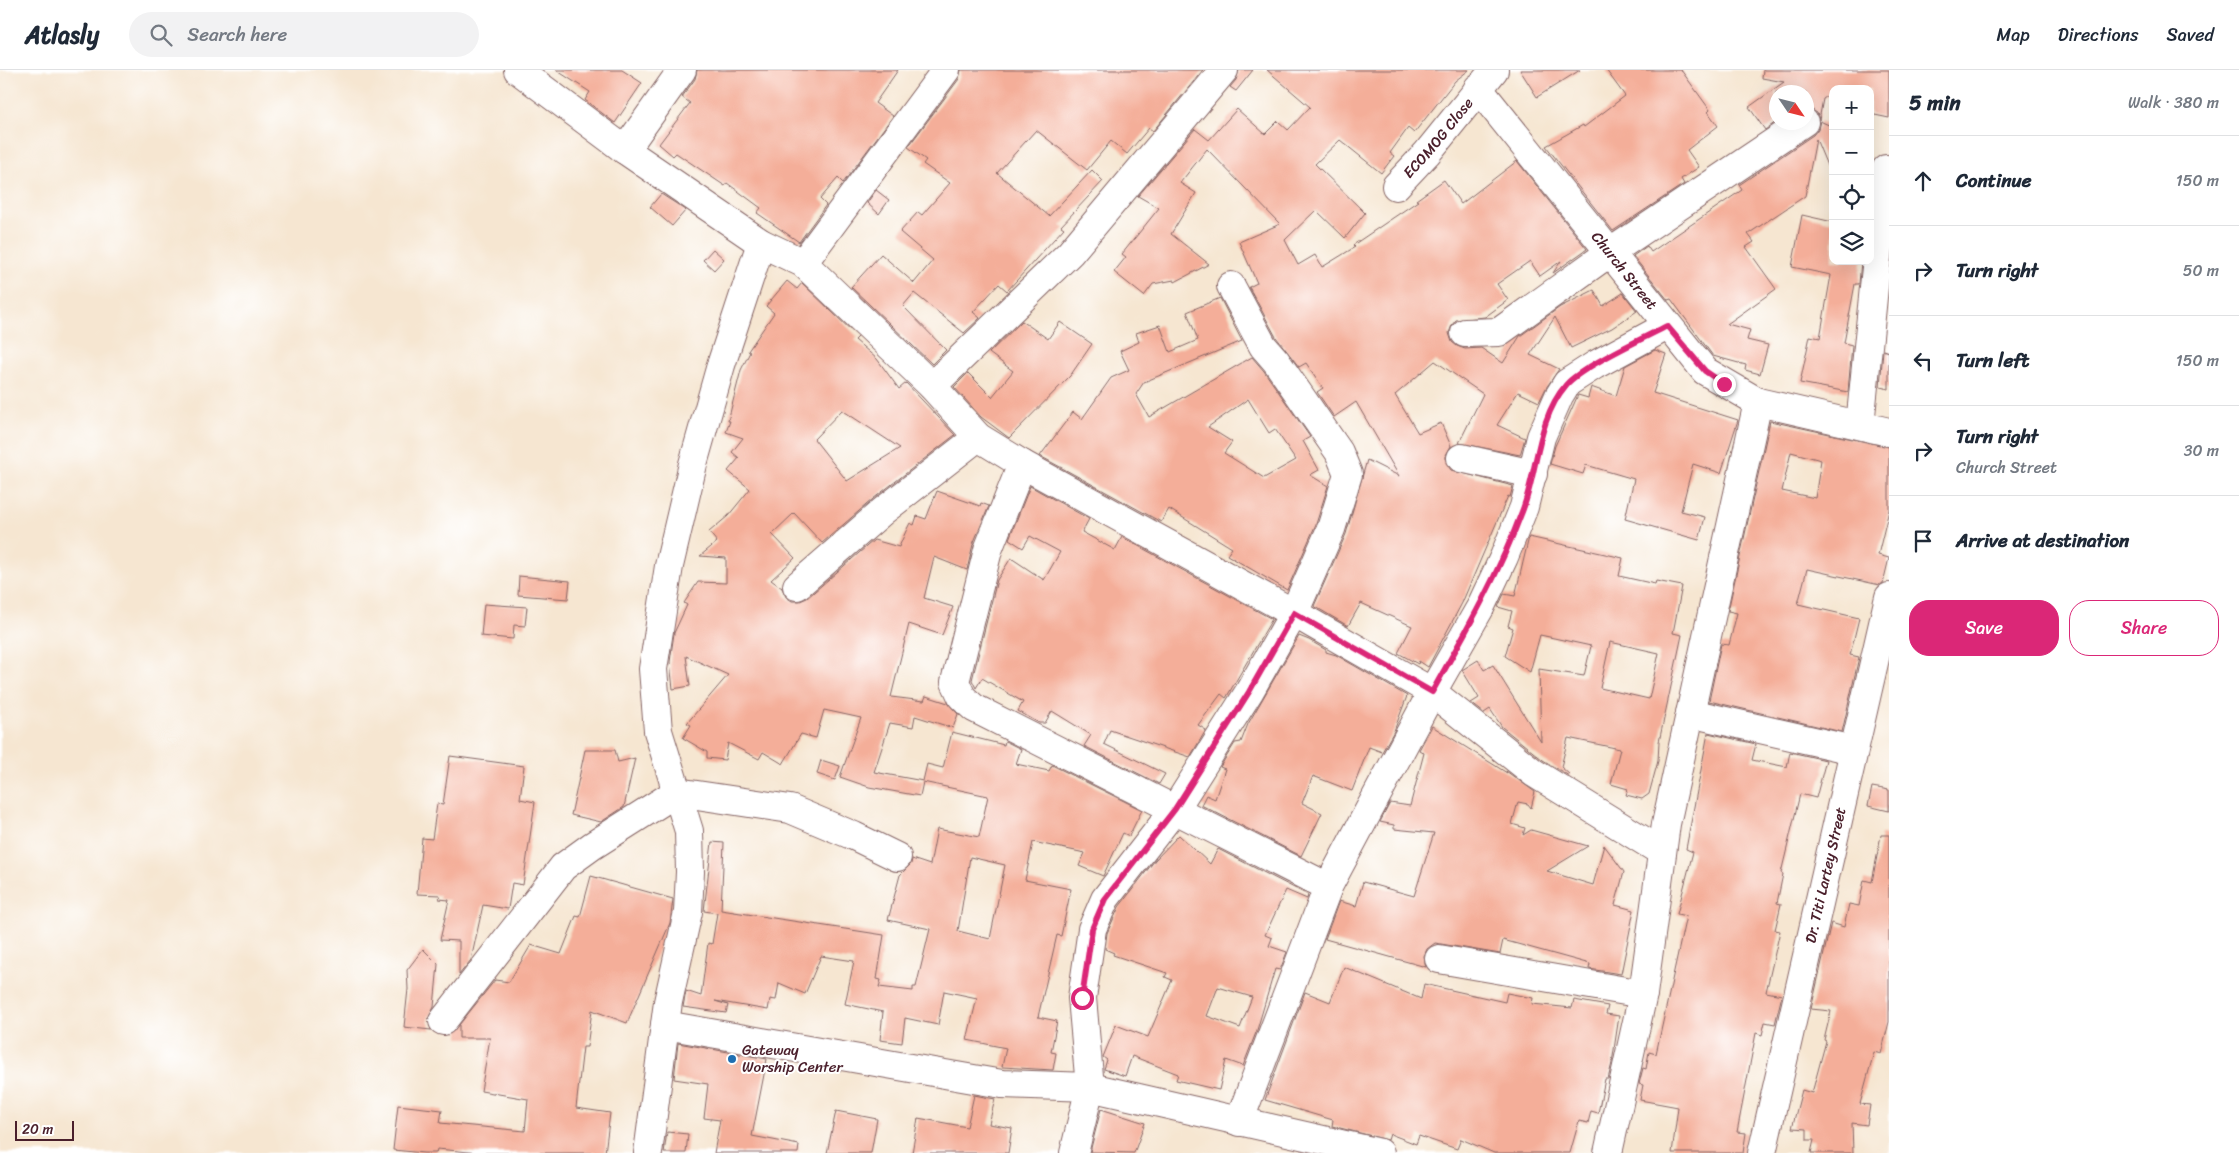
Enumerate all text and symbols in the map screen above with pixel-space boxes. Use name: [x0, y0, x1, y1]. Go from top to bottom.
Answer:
search box: [129, 12, 479, 57]
text: Atlasly: [25, 14, 99, 56]
text: Search here: [187, 18, 287, 51]
text: Map: [1997, 19, 2030, 51]
text: Directions: [2058, 19, 2139, 51]
text: Saved: [2167, 19, 2214, 51]
icon: search: [147, 21, 175, 49]
text: 5 min: [1909, 84, 1961, 122]
north arrow: [1769, 85, 1814, 130]
map controls: [1829, 85, 1874, 265]
button: +: [1829, 85, 1874, 130]
text: Walk · 380 m: [2128, 88, 2219, 117]
street label: ECOMOG Close: [1396, 91, 1480, 184]
button: −: [1829, 130, 1874, 175]
text: Continue: [1956, 164, 2032, 197]
text: 150 m: [2176, 166, 2219, 195]
icon: ahead: [1909, 167, 1937, 195]
button: locate: [1829, 175, 1874, 220]
button: layers: [1829, 220, 1874, 265]
street label: Church Street: [1585, 225, 1665, 316]
text: Turn right: [1956, 254, 2038, 287]
text: 50 m: [2183, 256, 2219, 285]
icon: right: [1909, 257, 1937, 285]
text: Turn left: [1956, 344, 2029, 377]
text: 150 m: [2176, 346, 2219, 375]
icon: left: [1909, 347, 1937, 375]
route end: [1713, 373, 1736, 396]
text: Turn right: [1956, 420, 2038, 453]
text: 30 m: [2184, 436, 2219, 465]
icon: right: [1909, 437, 1937, 465]
text: Church Street: [1956, 453, 2057, 482]
text: Arrive at destination: [1956, 524, 2129, 557]
icon: arrive: [1909, 527, 1937, 555]
button: Save: [1909, 600, 2059, 656]
button: Share: [2069, 600, 2219, 656]
street label: Dr. Titi Lartey Street: [1797, 804, 1854, 946]
route start: [1071, 987, 1094, 1010]
place label: Gateway Worship Center: [742, 1037, 843, 1080]
marker: Gateway Worship Center: [726, 1053, 738, 1065]
text: 20 m: [22, 1117, 53, 1142]
scale bar: [15, 1118, 74, 1141]

